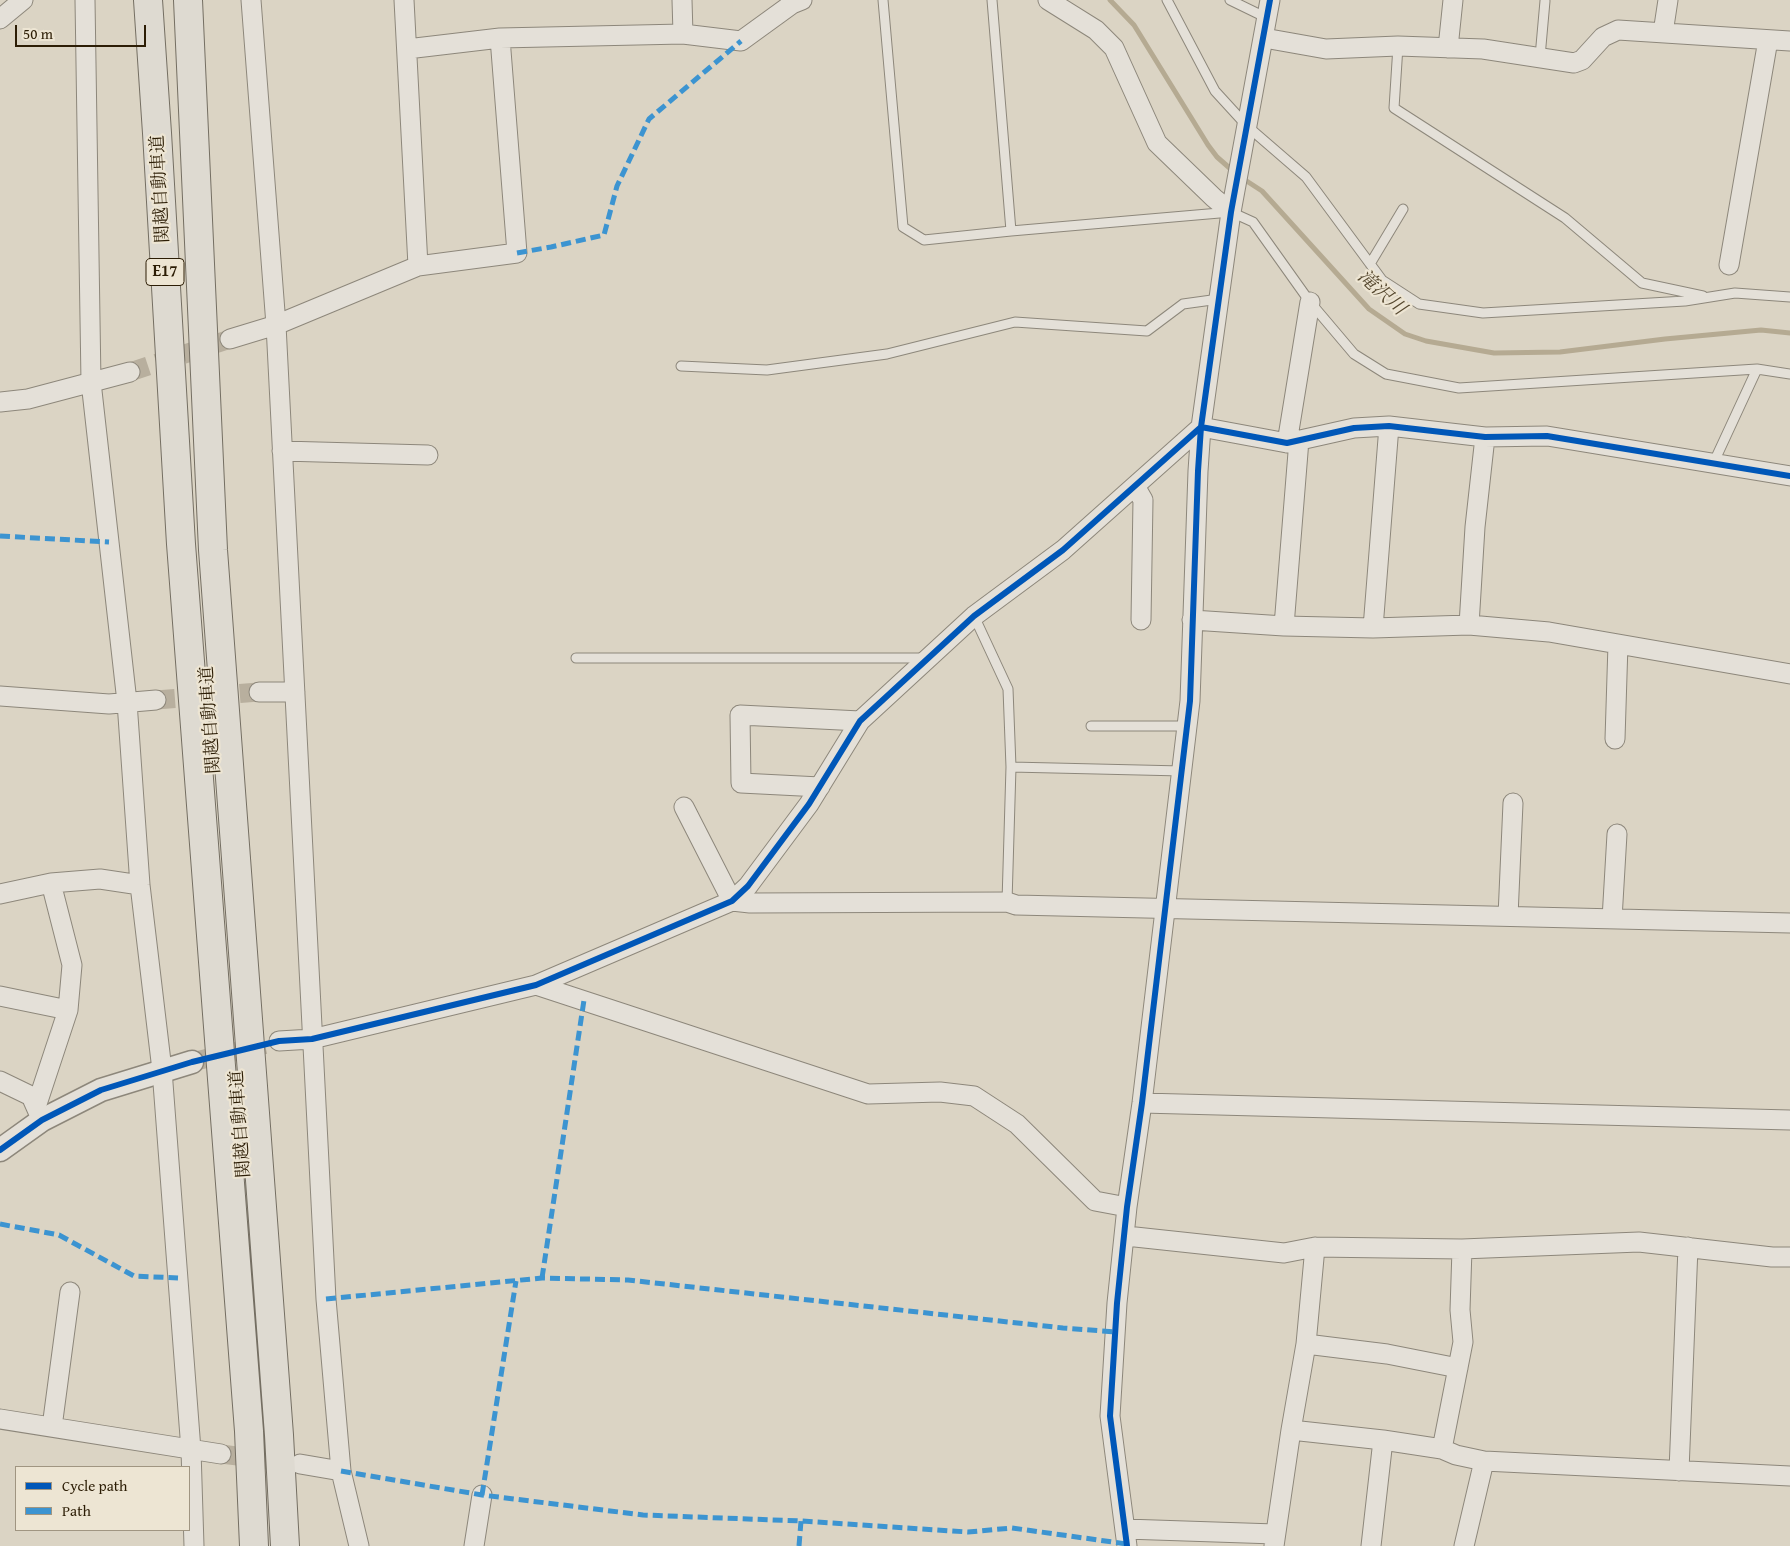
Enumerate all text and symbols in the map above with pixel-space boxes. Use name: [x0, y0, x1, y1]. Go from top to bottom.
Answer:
scale bar: [18, 15, 149, 47]
text: 50 m: [23, 23, 53, 44]
street label: 関越自動車道: [147, 135, 175, 243]
road number: E17: [146, 258, 184, 286]
water label: 滝沢川: [1352, 265, 1410, 321]
street label: 関越自動車道: [196, 665, 226, 775]
street label: 関越自動車道: [226, 1069, 256, 1179]
legend: [15, 1466, 190, 1531]
text: Cycle path: [62, 1475, 128, 1496]
text: Path: [62, 1500, 91, 1521]

